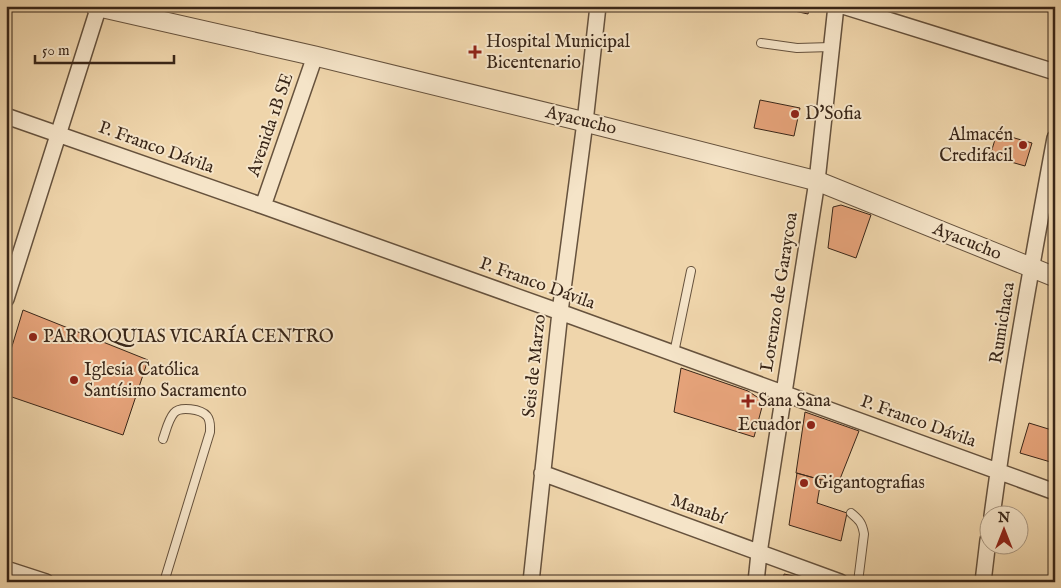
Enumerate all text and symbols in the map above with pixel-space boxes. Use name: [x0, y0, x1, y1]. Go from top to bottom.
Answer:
place label: Hospital Municipal Bicentenario: [486, 31, 630, 75]
scale bar: [35, 32, 174, 64]
text: 50 m: [42, 41, 70, 60]
marker: Hospital Municipal Bicentenario: [468, 45, 482, 59]
street label: Avenida 1B SE: [242, 70, 299, 181]
street label: Ayacucho: [542, 101, 619, 141]
place label: D'Sofia: [805, 103, 862, 126]
marker: D'Sofia: [789, 108, 801, 120]
street label: P. Franco Dávila: [95, 116, 217, 180]
place label: Almacén Credifacil: [939, 124, 1013, 168]
marker: Almacén Credifacil: [1017, 139, 1029, 151]
street label: Lorenzo de Garaycoa: [756, 211, 804, 373]
street label: Ayacucho: [928, 217, 1005, 266]
street label: P. Franco Dávila: [476, 252, 598, 316]
street label: Rumichaca: [985, 280, 1021, 365]
street label: Seis de Marzo: [518, 313, 552, 419]
place label: PARROQUIAS VICARÍA CENTRO: [43, 324, 334, 349]
marker: PARROQUIAS VICARÍA CENTRO: [27, 331, 39, 343]
place label: Iglesia Católica Santísimo Sacramento: [84, 359, 247, 403]
marker: Iglesia Católica Santísimo Sacramento: [68, 374, 80, 386]
place label: Sana Sana: [758, 390, 831, 413]
street label: P. Franco Dávila: [857, 390, 979, 454]
marker: Sana Sana: [742, 395, 754, 407]
place label: Ecuador: [738, 414, 801, 437]
marker: Ecuador: [805, 419, 817, 431]
place label: Gigantografias: [814, 472, 925, 495]
marker: Gigantografias: [798, 477, 810, 489]
street label: Manabí: [668, 490, 730, 531]
north arrow: [978, 506, 1028, 556]
text: N: [997, 509, 1010, 527]

